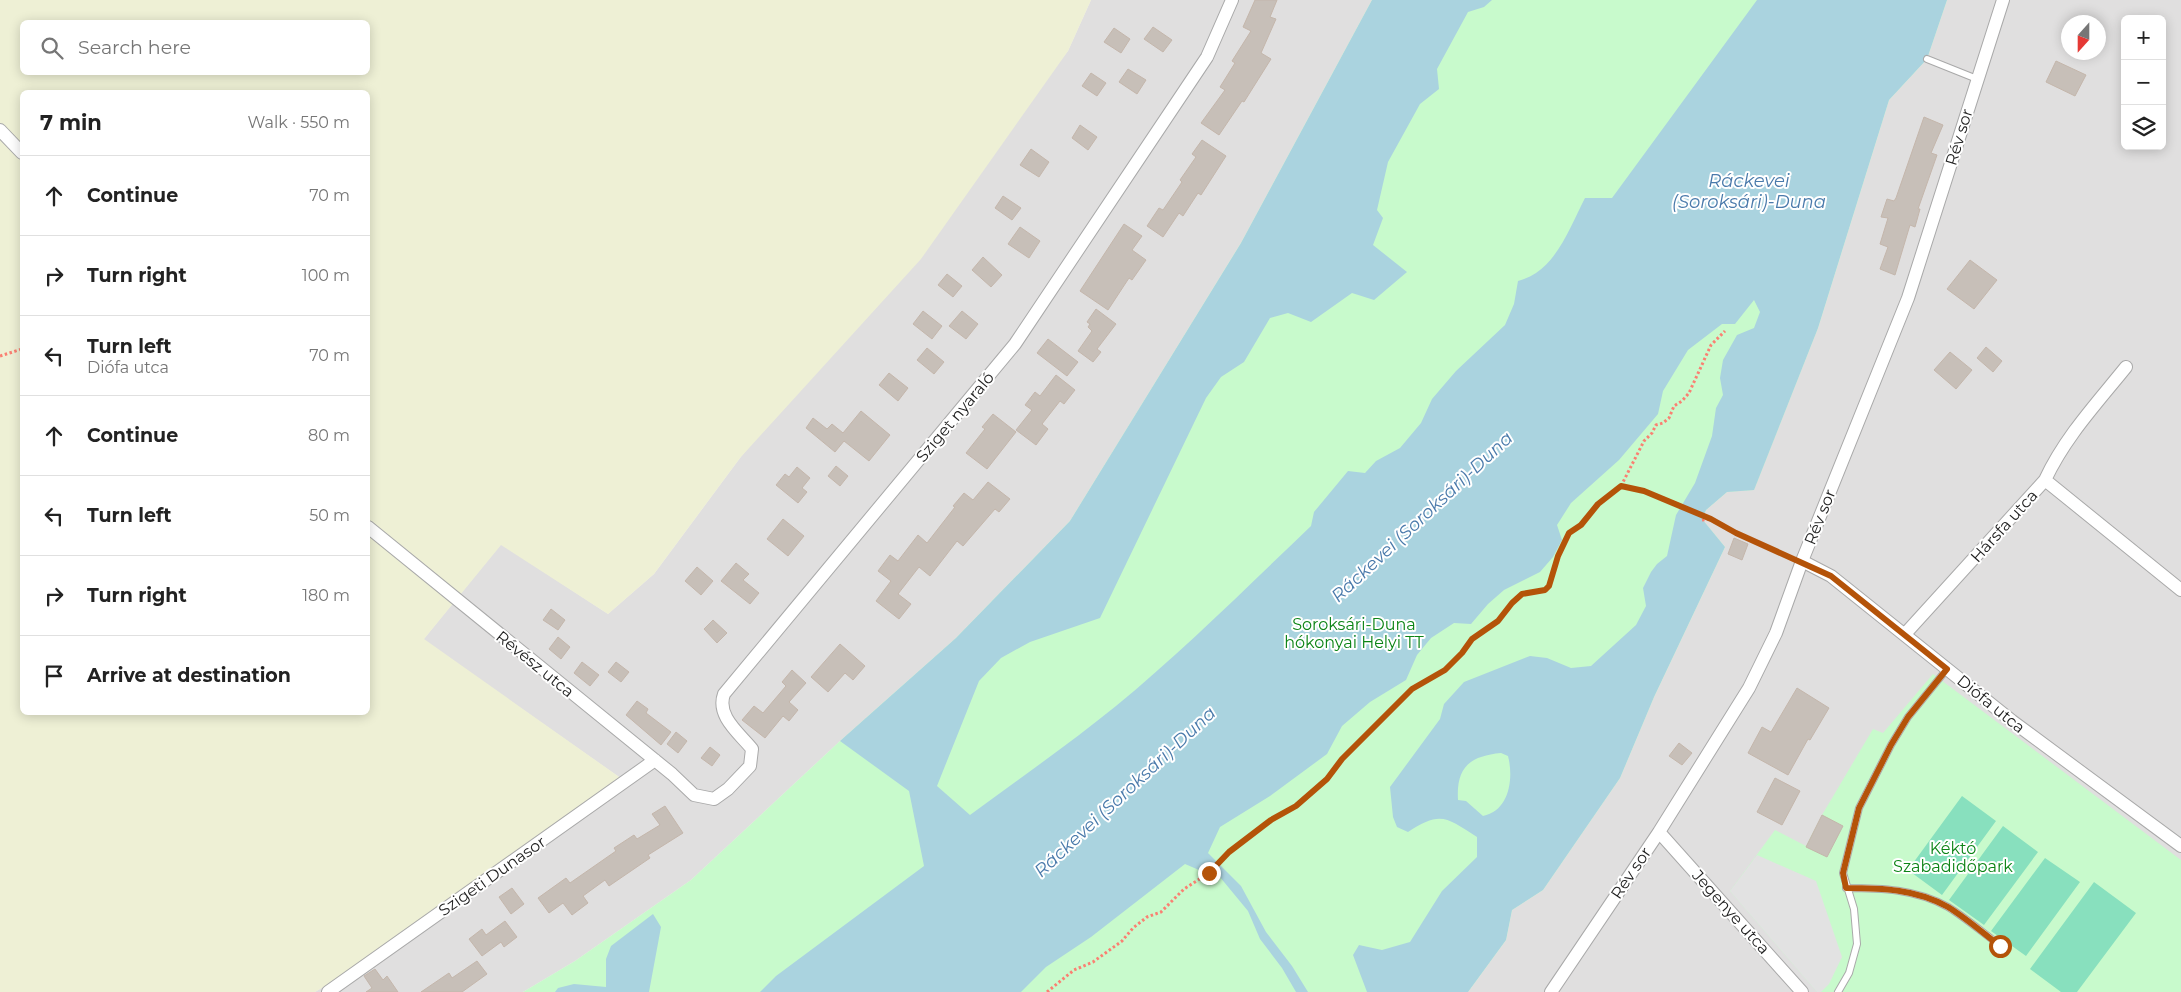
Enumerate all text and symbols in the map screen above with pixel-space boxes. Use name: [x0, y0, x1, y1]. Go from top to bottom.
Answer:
north arrow: [2061, 15, 2106, 60]
map controls: [2121, 15, 2166, 150]
button: +: [2121, 15, 2166, 60]
search box: [20, 20, 370, 75]
icon: search: [38, 34, 66, 62]
text: Search here: [78, 36, 191, 59]
button: −: [2121, 60, 2166, 105]
button: layers: [2121, 105, 2166, 150]
street label: Rév sor: [1941, 106, 1977, 168]
text: 7 min: [40, 110, 102, 135]
text: Walk · 550 m: [248, 113, 350, 132]
water label: Ráckevei (Soroksári)-Duna: [1672, 170, 1826, 213]
icon: ahead: [40, 182, 68, 210]
text: Continue: [87, 184, 178, 207]
text: 70 m: [309, 186, 350, 205]
icon: right: [40, 262, 68, 290]
text: Turn right: [87, 264, 187, 287]
text: 100 m: [302, 266, 350, 285]
text: Turn left: [87, 335, 172, 358]
icon: left: [40, 342, 68, 370]
text: 70 m: [309, 346, 350, 365]
text: Diófa utca: [87, 358, 169, 377]
street label: Sziget nyaraló: [912, 368, 998, 466]
icon: ahead: [40, 422, 68, 450]
text: Continue: [87, 424, 178, 447]
text: 80 m: [308, 426, 350, 445]
water label: Ráckevei (Soroksári)-Duna: [1327, 427, 1517, 607]
street label: Rév sor: [1800, 486, 1840, 548]
street label: Hársfa utca: [1967, 486, 2041, 566]
icon: left: [40, 502, 68, 530]
text: Turn left: [87, 504, 172, 527]
text: 50 m: [309, 506, 350, 525]
icon: right: [40, 582, 68, 610]
text: Turn right: [87, 584, 187, 607]
text: 180 m: [302, 586, 350, 605]
park label: Soroksári-Duna hókonyai Helyi TT: [1284, 615, 1425, 652]
street label: Révész utca: [492, 627, 578, 701]
icon: arrive: [40, 662, 68, 690]
text: Arrive at destination: [87, 664, 291, 687]
street label: Diófa utca: [1953, 671, 2029, 737]
water label: Ráckevei (Soroksári)-Duna: [1030, 702, 1220, 882]
street label: Szigeti Dunasor: [435, 832, 549, 920]
park label: Kéktó Szabadidőpark: [1893, 839, 2013, 876]
street label: Rév sor: [1607, 844, 1655, 902]
route end: [1198, 862, 1221, 885]
street label: Jegenye utca: [1688, 865, 1774, 958]
route start: [1989, 935, 2012, 958]

